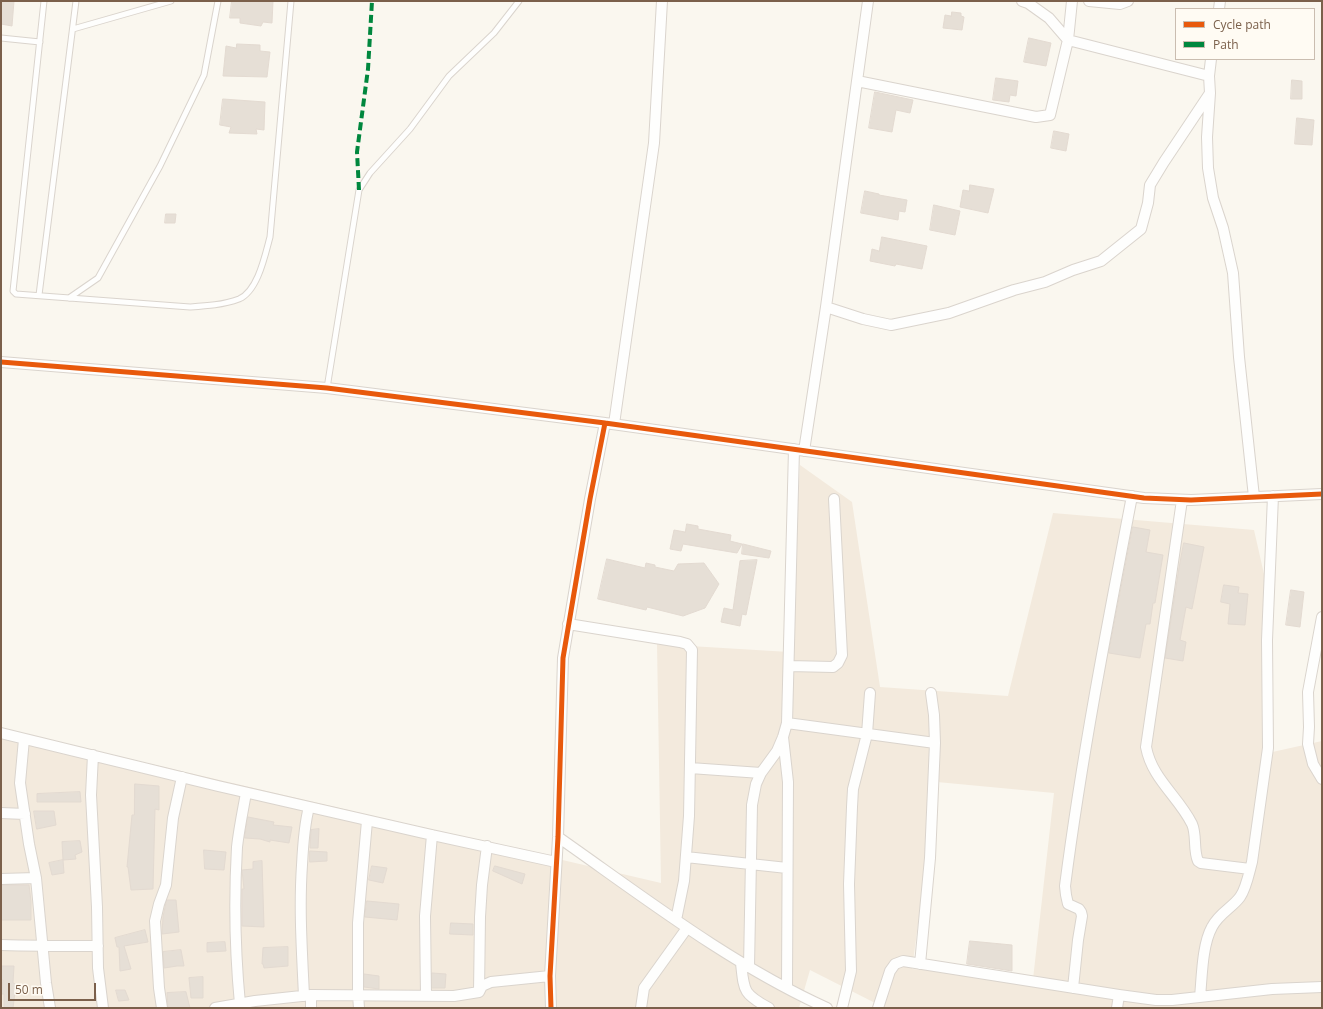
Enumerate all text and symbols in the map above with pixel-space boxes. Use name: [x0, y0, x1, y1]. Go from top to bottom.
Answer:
legend: [1175, 8, 1315, 60]
text: Cycle path: [1213, 16, 1271, 33]
text: Path: [1213, 36, 1239, 53]
scale bar: [10, 975, 98, 1001]
text: 50 m: [15, 981, 43, 998]

